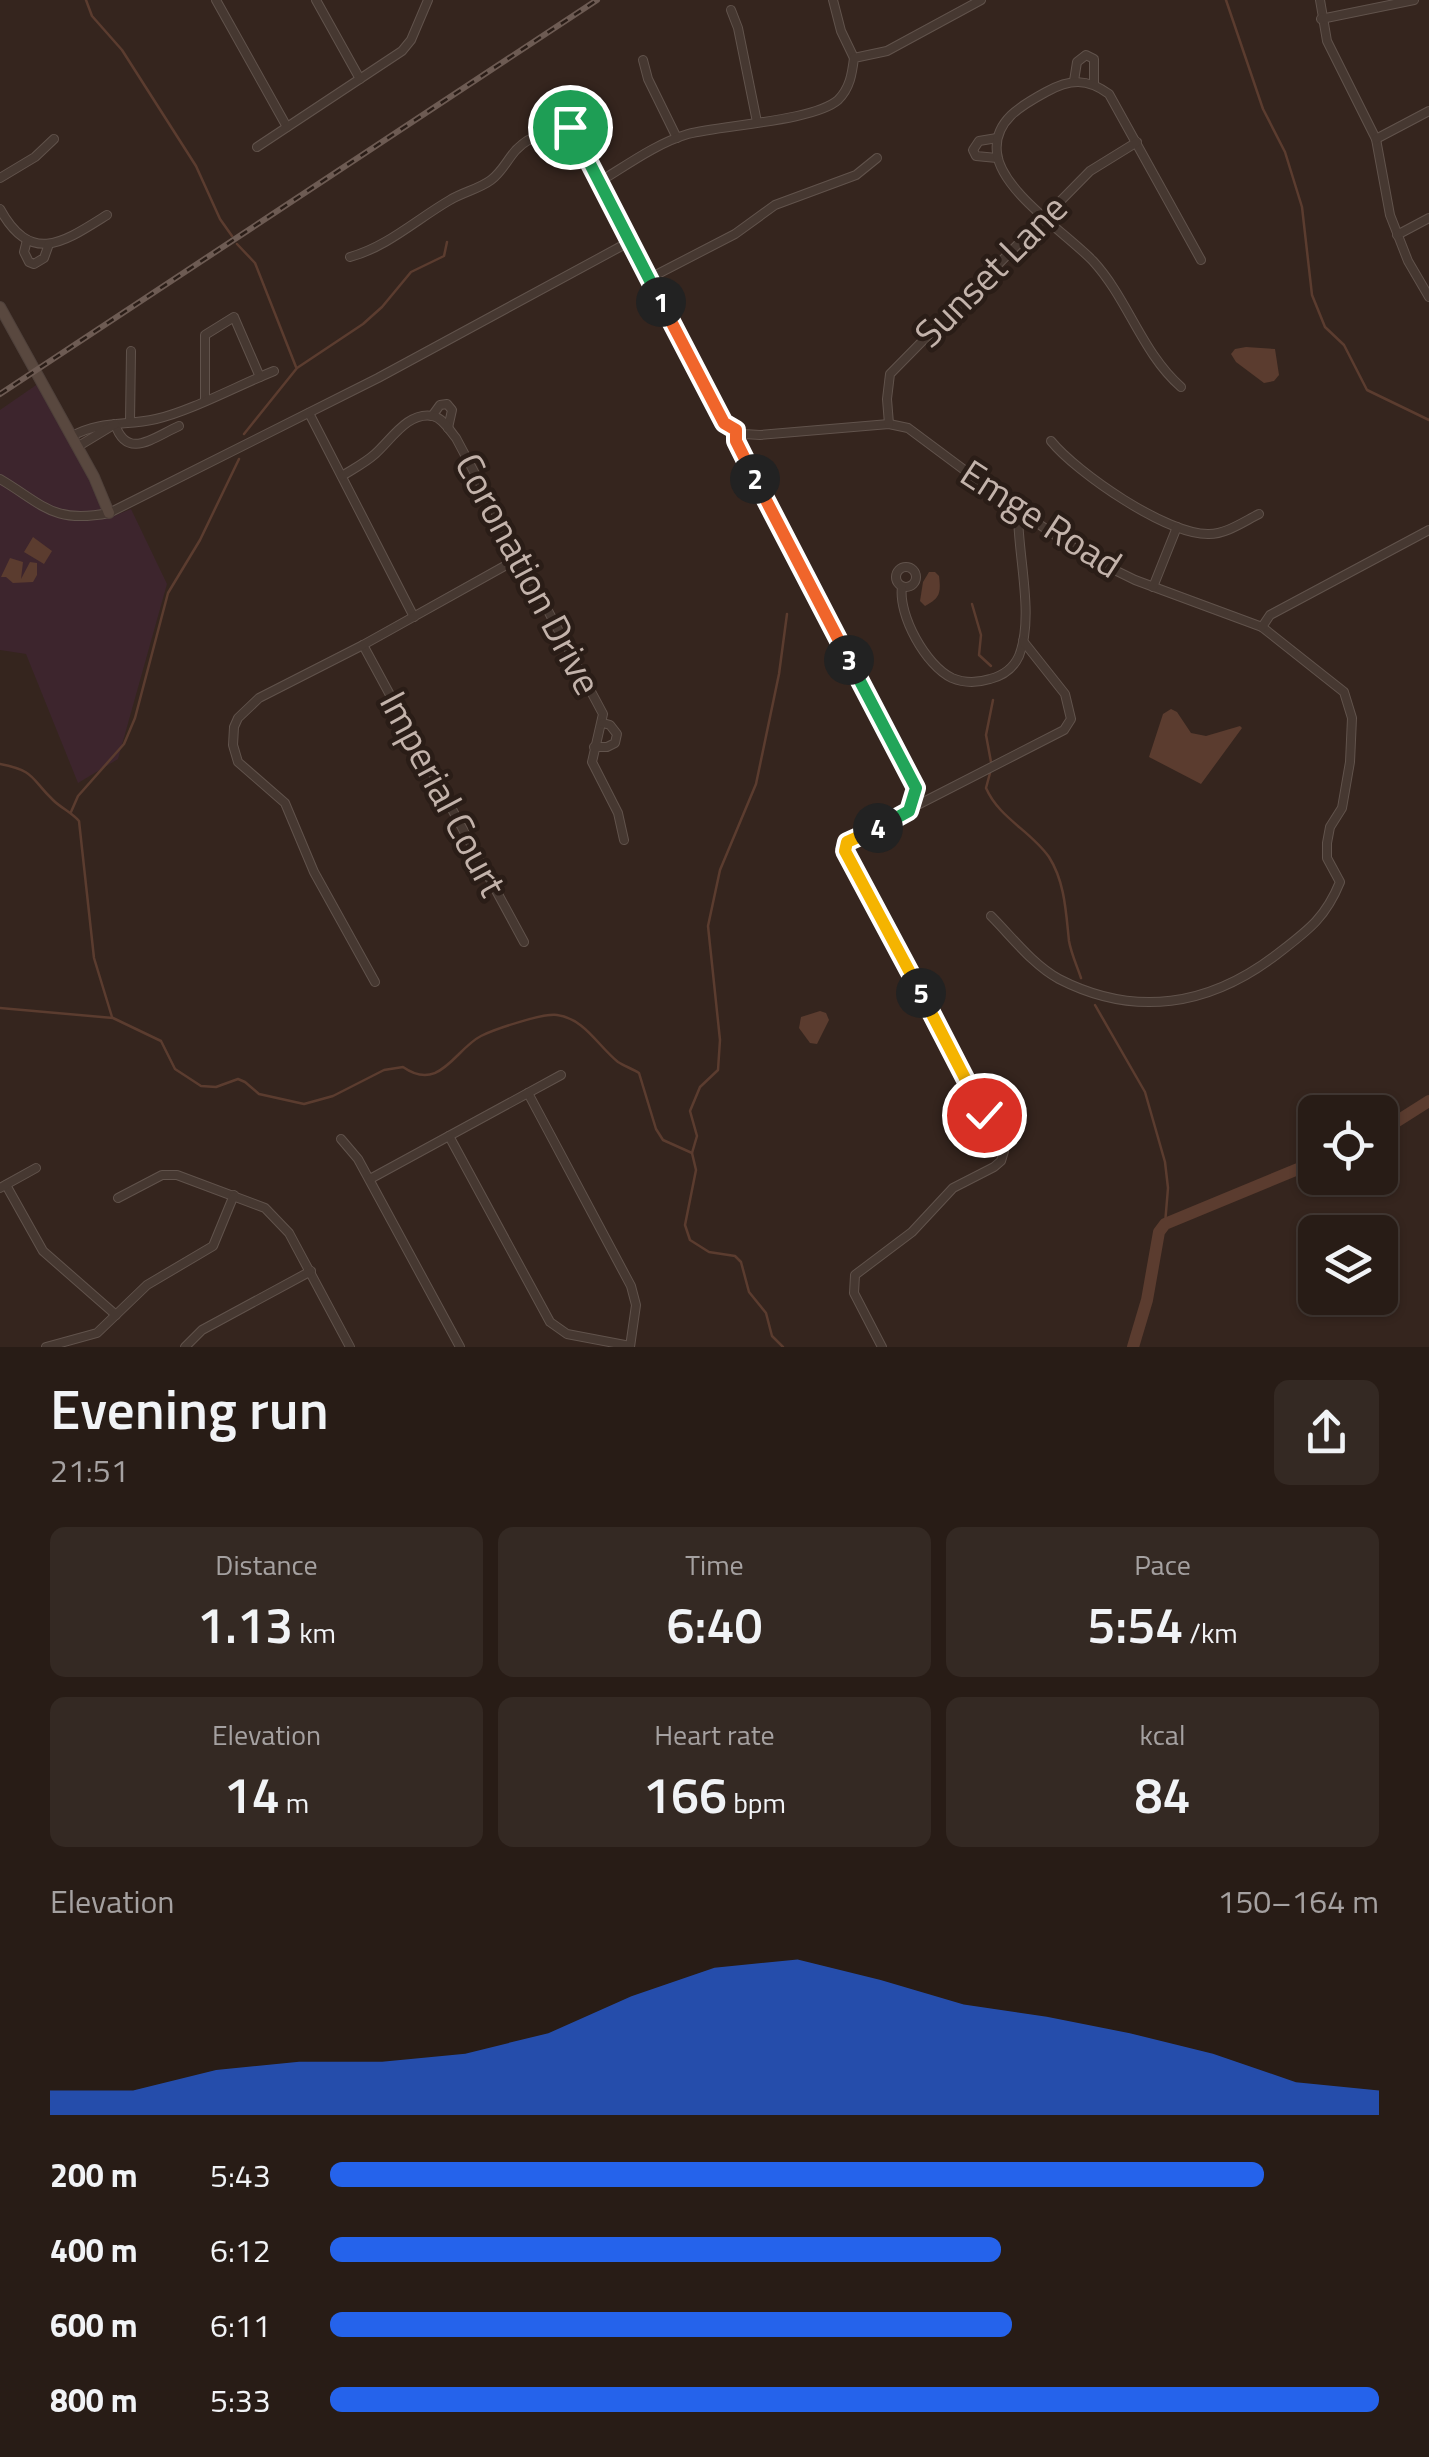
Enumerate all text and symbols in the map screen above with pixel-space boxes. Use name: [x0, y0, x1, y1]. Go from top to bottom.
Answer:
pin: [528, 85, 613, 170]
icon: arrive: [543, 100, 598, 155]
street label: Sunset Lane: [900, 180, 1080, 360]
pin: 1: [636, 277, 686, 327]
text: 1: [653, 280, 669, 323]
street label: Coronation Drive: [441, 442, 617, 705]
street label: Emge Road: [949, 444, 1134, 592]
pin: 2: [730, 454, 780, 504]
text: 2: [747, 457, 763, 500]
pin: 3: [824, 635, 874, 685]
text: 3: [841, 638, 857, 681]
street label: Imperial Court: [365, 681, 522, 906]
pin: 4: [853, 803, 903, 853]
text: 4: [870, 806, 886, 849]
pin: 5: [896, 968, 946, 1018]
text: 5: [913, 971, 929, 1014]
pin: [942, 1073, 1027, 1158]
icon: check: [957, 1088, 1012, 1143]
map controls: [1298, 1095, 1398, 1315]
button: locate: [1298, 1095, 1398, 1195]
button: layers: [1298, 1215, 1398, 1315]
text: Evening run: [50, 1367, 329, 1450]
button: share: [1274, 1380, 1379, 1485]
text: 21:51: [50, 1446, 129, 1494]
text: Distance: [215, 1543, 318, 1586]
text: Time: [685, 1543, 744, 1586]
text: Pace: [1134, 1543, 1191, 1586]
text: 1.13: [197, 1586, 293, 1662]
text: 6:40: [667, 1586, 762, 1662]
text: 5:54: [1087, 1586, 1183, 1662]
text: km: [293, 1611, 336, 1654]
text: /km: [1183, 1611, 1238, 1654]
text: Elevation: [212, 1713, 321, 1756]
text: Heart rate: [654, 1713, 775, 1756]
text: kcal: [1140, 1713, 1185, 1756]
text: 14: [224, 1756, 280, 1832]
text: 166: [643, 1756, 727, 1832]
text: 84: [1135, 1756, 1191, 1832]
text: m: [280, 1781, 309, 1824]
text: bpm: [727, 1781, 786, 1824]
text: Elevation: [50, 1877, 174, 1925]
text: 150–164 m: [1217, 1877, 1379, 1925]
text: 200 m: [50, 2151, 138, 2199]
text: 5:43: [210, 2151, 271, 2199]
text: 400 m: [50, 2226, 138, 2274]
text: 6:12: [210, 2226, 271, 2274]
text: 600 m: [50, 2301, 138, 2349]
text: 6:11: [210, 2301, 271, 2349]
text: 800 m: [50, 2376, 138, 2424]
text: 5:33: [210, 2376, 271, 2424]

